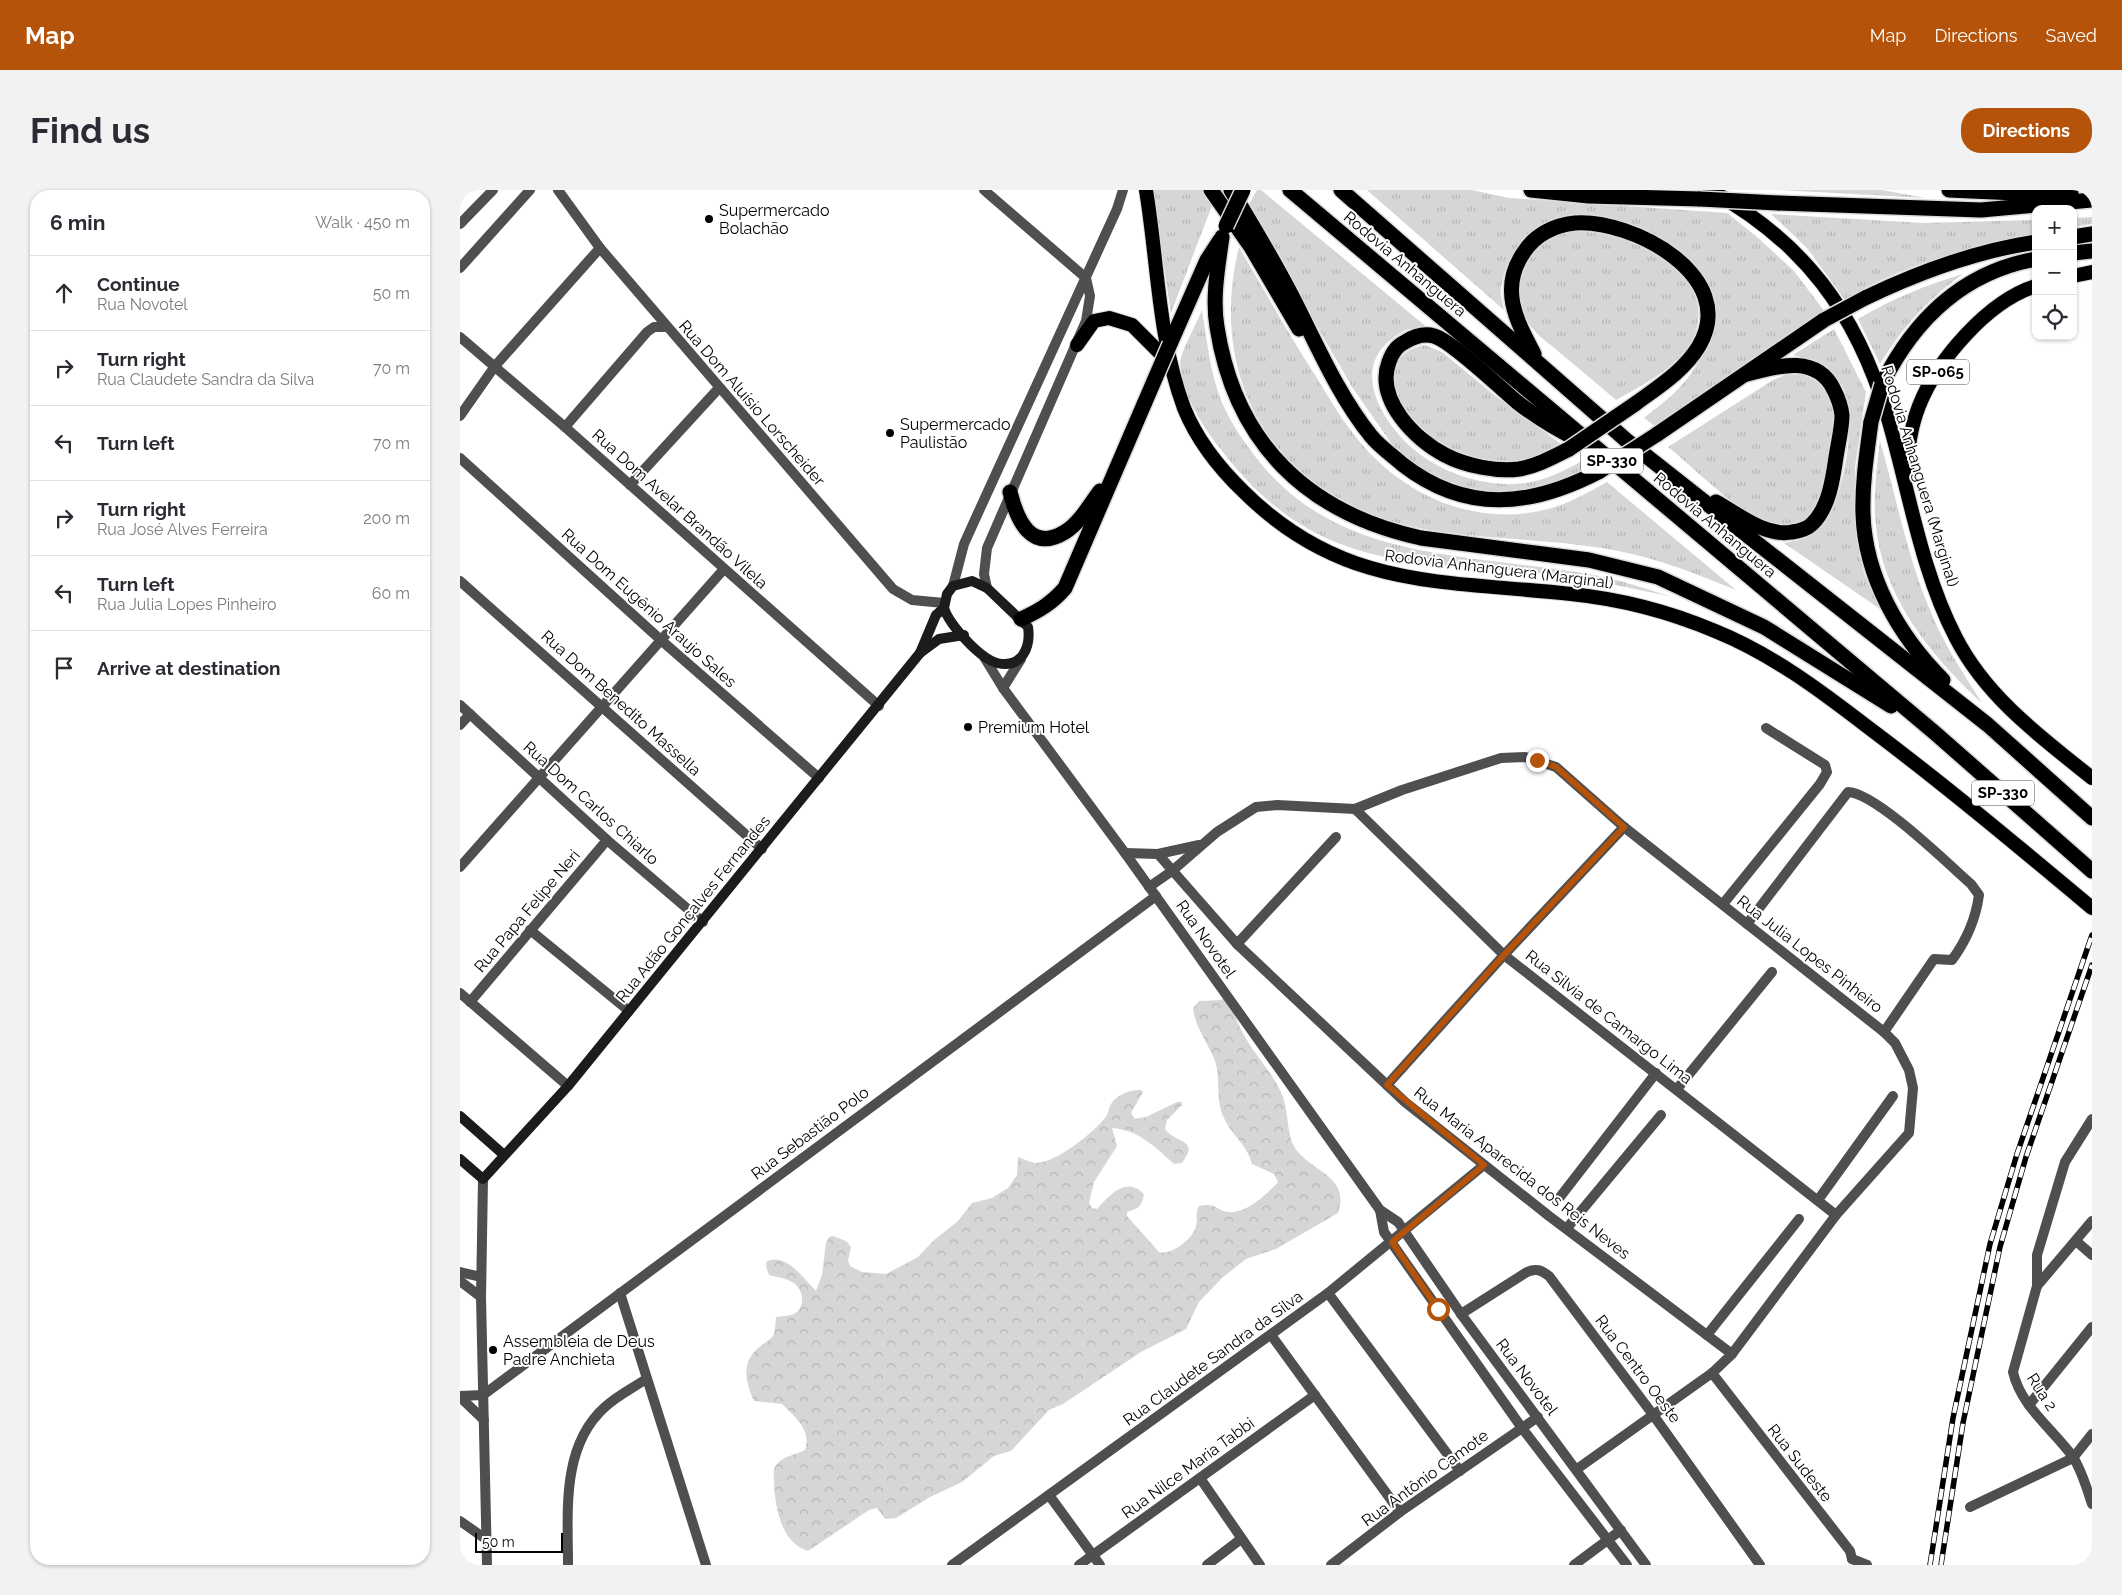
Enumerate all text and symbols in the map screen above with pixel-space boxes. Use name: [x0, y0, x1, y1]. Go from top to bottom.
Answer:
text: Map: [25, 21, 75, 50]
text: Map: [1870, 25, 1906, 46]
text: Directions: [1934, 25, 2018, 46]
text: Saved: [2046, 25, 2097, 46]
button: Directions: [1961, 108, 2092, 153]
text: Find us: [30, 110, 150, 151]
place label: Supermercado Bolachão: [719, 201, 830, 238]
map controls: [2032, 205, 2077, 340]
button: +: [2032, 205, 2077, 250]
street label: Rodovia Anhanguera: [1340, 207, 1470, 321]
text: 6 min: [50, 210, 105, 235]
text: Walk · 450 m: [315, 213, 410, 232]
marker: Supermercado Bolachão: [703, 213, 715, 225]
button: −: [2032, 250, 2077, 295]
text: Continue: [97, 273, 180, 295]
icon: ahead: [50, 279, 78, 307]
text: 50 m: [373, 284, 410, 303]
text: Rua Novotel: [97, 295, 188, 314]
button: locate: [2032, 295, 2077, 340]
street label: Rua Dom Aluísio Lorscheider: [675, 316, 829, 490]
text: Turn right: [97, 348, 186, 370]
icon: right: [50, 354, 78, 382]
text: 70 m: [373, 359, 410, 378]
road number: SP-065: [1907, 360, 1969, 384]
street label: Rodovia Anhanguera (Marginal): [1877, 363, 1963, 589]
text: Rua Claudete Sandra da Silva: [97, 370, 314, 389]
place label: Supermercado Paulistão: [900, 415, 1011, 452]
street label: Rua Dom Avelar Brandão Vilela: [588, 425, 772, 593]
marker: Supermercado Paulistão: [884, 427, 896, 439]
icon: left: [50, 429, 78, 457]
text: Turn left: [97, 432, 174, 454]
text: 70 m: [373, 434, 410, 453]
road number: SP-330: [1581, 448, 1643, 474]
street label: Rodovia Anhanguera: [1650, 468, 1780, 582]
text: Turn right: [97, 498, 186, 520]
icon: right: [50, 504, 78, 532]
text: 200 m: [363, 509, 410, 528]
text: Rua José Alves Ferreira: [97, 520, 268, 539]
street label: Rua Dom Eugênio Araujo Sales: [558, 525, 740, 692]
street label: Rodovia Anhanguera (Marginal): [1384, 546, 1614, 592]
text: Turn left: [97, 573, 174, 595]
icon: left: [50, 579, 78, 607]
text: 60 m: [372, 584, 410, 603]
text: Rua Julia Lopes Pinheiro: [97, 595, 277, 614]
street label: Rua Dom Benedito Massella: [537, 626, 705, 780]
icon: arrive: [50, 654, 78, 682]
text: Arrive at destination: [97, 657, 281, 679]
place label: Premium Hotel: [978, 718, 1090, 737]
marker: Premium Hotel: [962, 721, 974, 733]
street label: Rua Dom Carlos Chiarlo: [519, 737, 663, 869]
route end: [1526, 749, 1549, 772]
road number: SP-330: [1972, 780, 2034, 806]
street label: Rua Adão Gonçalves Fernandes: [612, 812, 774, 1006]
street label: Rua Papa Felipe Neri: [470, 846, 584, 976]
street label: Rua Julia Lopes Pinheiro: [1733, 891, 1887, 1017]
street label: Rua Novotel: [1172, 896, 1240, 982]
street label: Rua Silvia de Camargo Lima: [1522, 946, 1696, 1088]
street label: Rua Sebastião Polo: [747, 1083, 873, 1183]
street label: Rua Maria Aparecida dos Reis Neves: [1410, 1083, 1634, 1263]
street label: Rua Claudete Sandra da Silva: [1120, 1286, 1306, 1430]
route start: [1427, 1298, 1450, 1321]
street label: Rua Centro Oeste: [1591, 1311, 1685, 1427]
place label: Assembleia de Deus Padre Anchieta: [503, 1332, 655, 1369]
street label: Rua Novotel: [1492, 1335, 1562, 1419]
marker: Assembleia de Deus Padre Anchieta: [487, 1344, 499, 1356]
street label: Rua 2: [2023, 1370, 2061, 1414]
street label: Rua Nilce Maria Tabbi: [1118, 1414, 1258, 1522]
street label: Rua Sudeste: [1764, 1420, 1836, 1506]
street label: Rua Antônio Camote: [1358, 1426, 1492, 1530]
scale bar: [475, 1530, 562, 1553]
text: 50 m: [482, 1534, 515, 1550]

